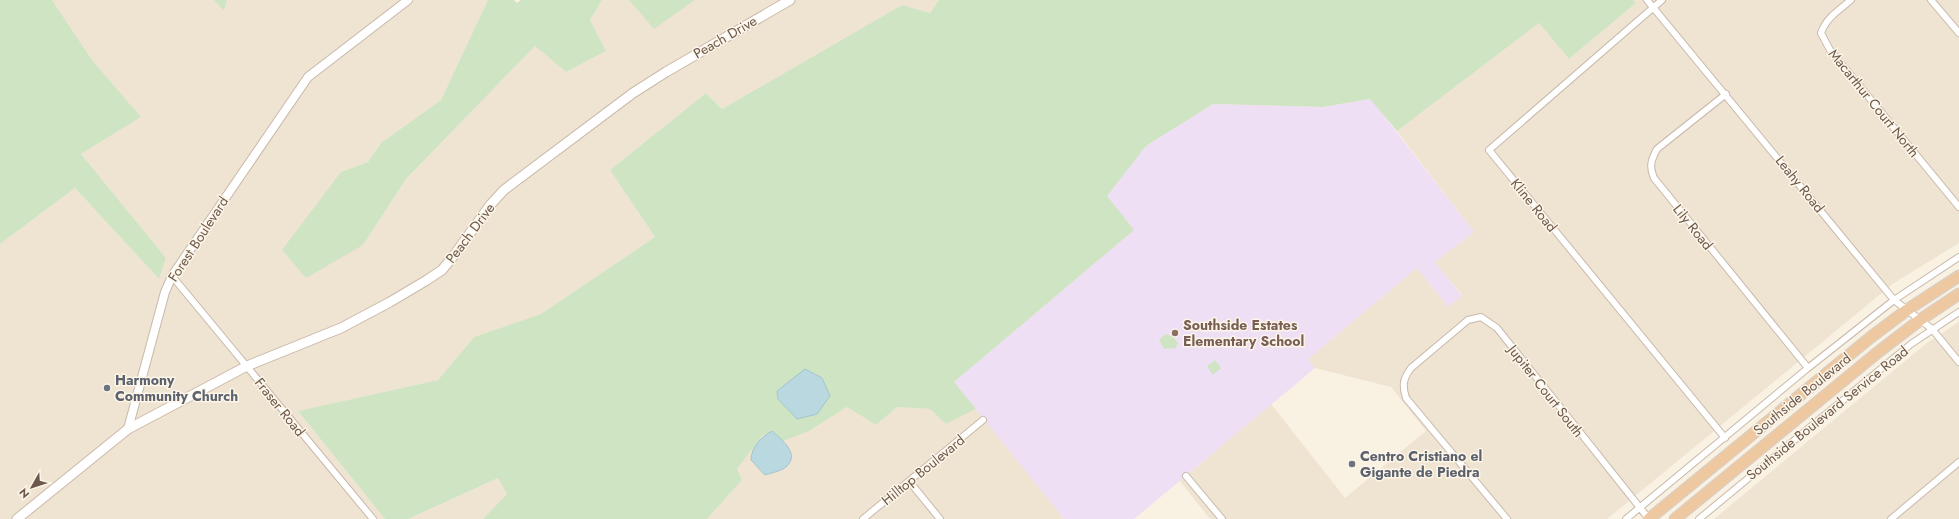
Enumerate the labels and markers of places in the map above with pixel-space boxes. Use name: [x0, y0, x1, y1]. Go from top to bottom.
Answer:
place label: Southside Estates Elementary School: [1183, 315, 1304, 351]
marker: Southside Estates Elementary School: [1170, 328, 1180, 338]
place label: Harmony Community Church: [115, 370, 238, 406]
marker: Harmony Community Church: [102, 383, 112, 393]
place label: Centro Cristiano el Gigante de Piedra: [1360, 446, 1482, 482]
marker: Centro Cristiano el Gigante de Piedra: [1347, 459, 1357, 469]

